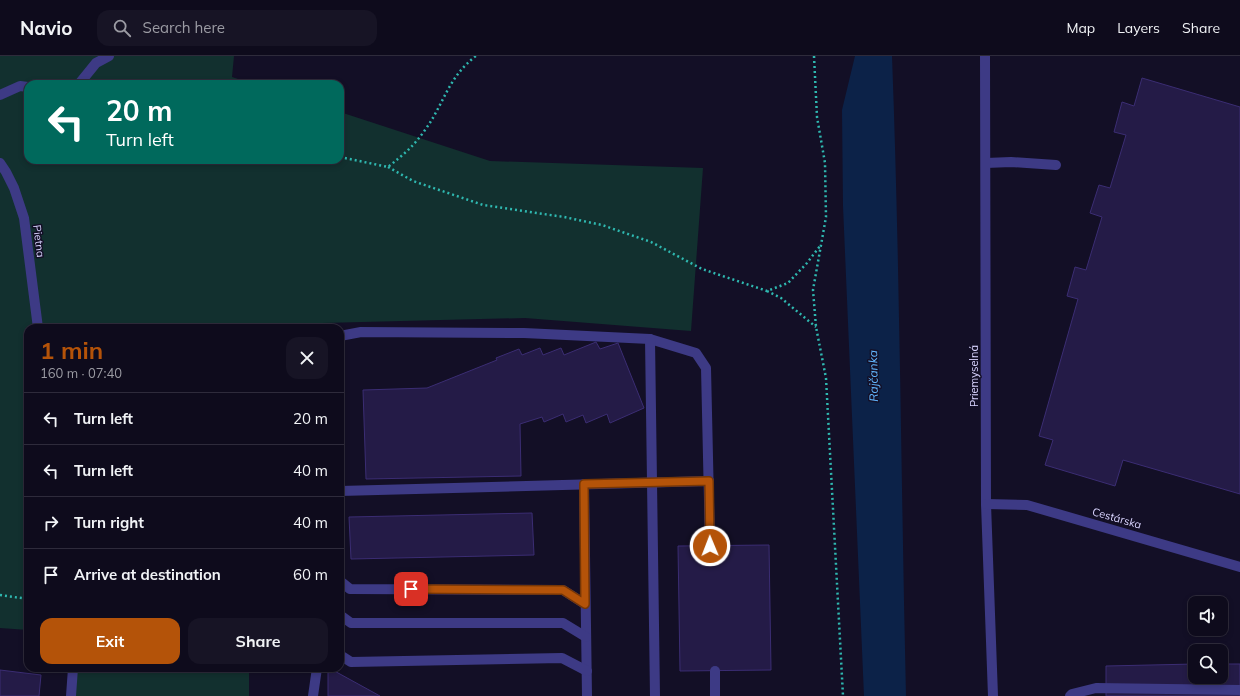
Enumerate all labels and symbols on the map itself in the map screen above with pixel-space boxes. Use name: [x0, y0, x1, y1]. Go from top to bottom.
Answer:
street label: Pietna: [30, 224, 48, 258]
street label: Priemyselná: [967, 345, 981, 407]
water label: Rajčanka: [865, 350, 881, 402]
street label: Cestárska: [1091, 504, 1143, 532]
position arrow: [689, 525, 731, 567]
pin: [394, 572, 428, 606]

